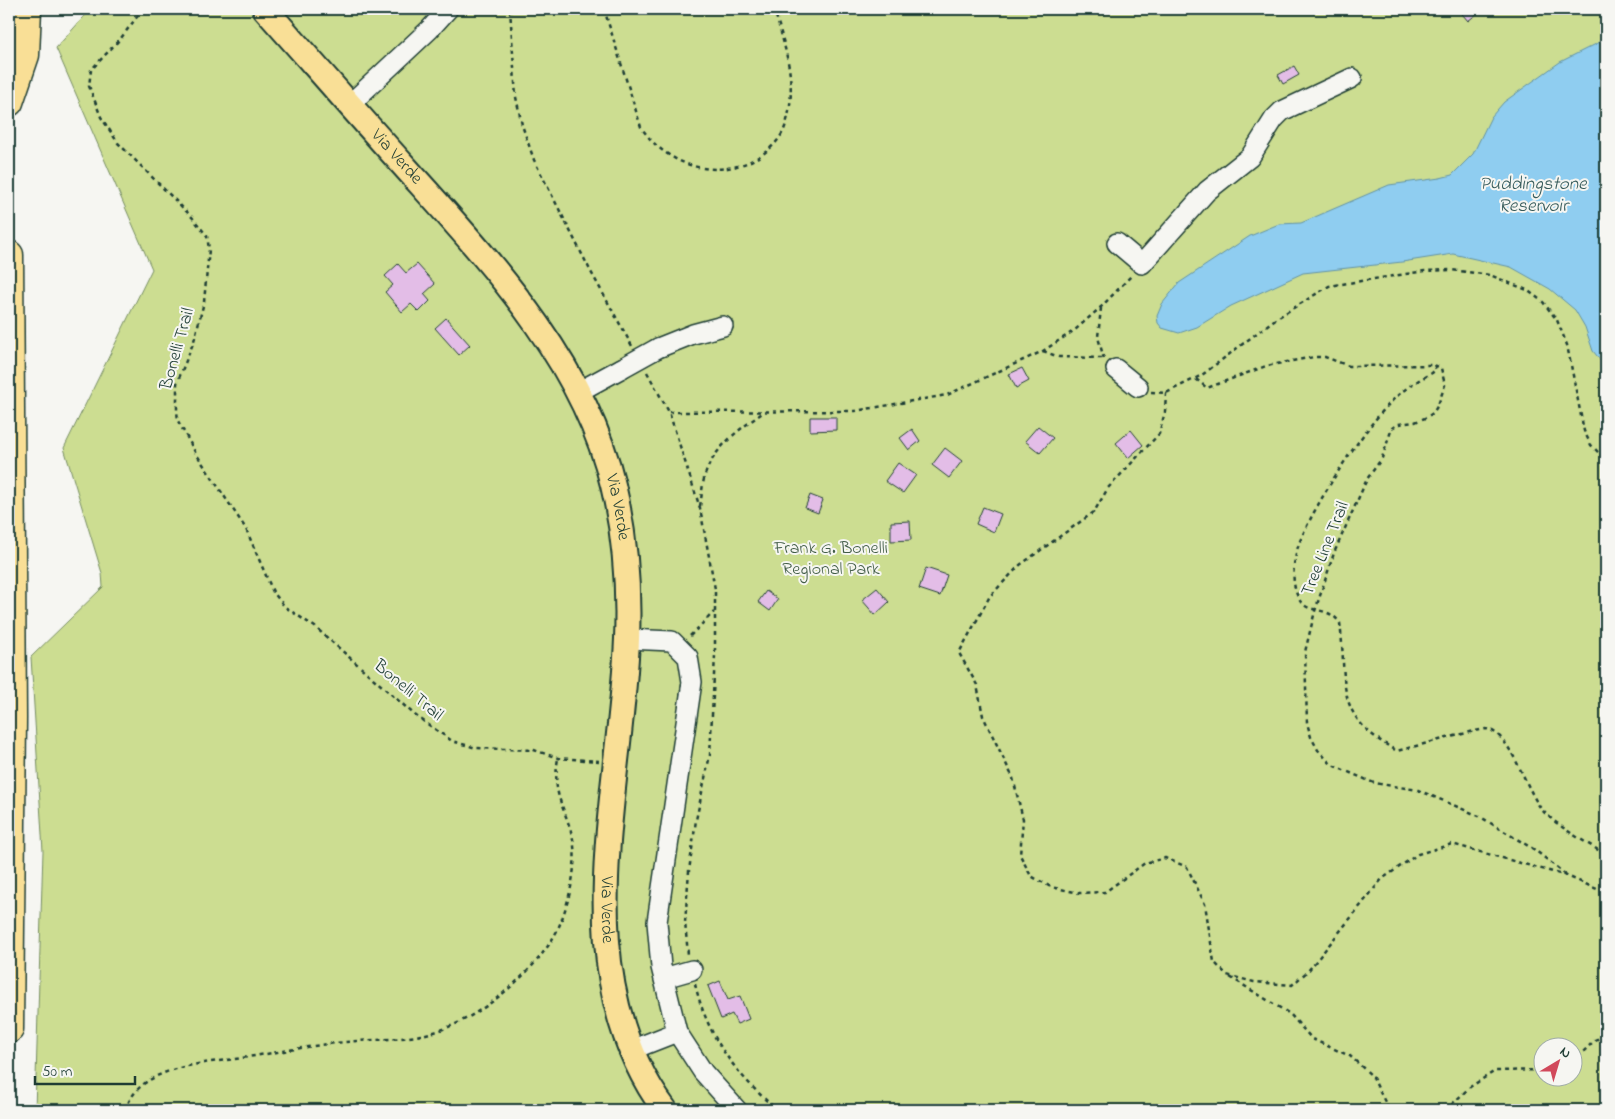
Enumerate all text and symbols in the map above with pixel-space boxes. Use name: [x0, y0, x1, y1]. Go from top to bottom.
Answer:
street label: Via Verde: [363, 123, 429, 192]
water label: Puddingstone Reservoir: [1479, 171, 1588, 220]
street label: Bonelli Trail: [154, 305, 202, 394]
street label: Via Verde: [597, 470, 636, 543]
street label: Tree Line Trail: [1295, 498, 1357, 600]
park label: Frank G. Bonelli Regional Park: [773, 536, 888, 584]
street label: Bonelli Trail: [367, 653, 449, 728]
street label: Via Verde: [593, 875, 620, 945]
north arrow: [1532, 1036, 1582, 1086]
text: N: [1555, 1042, 1575, 1064]
scale bar: [35, 1054, 135, 1086]
text: 50 m: [42, 1061, 73, 1083]

